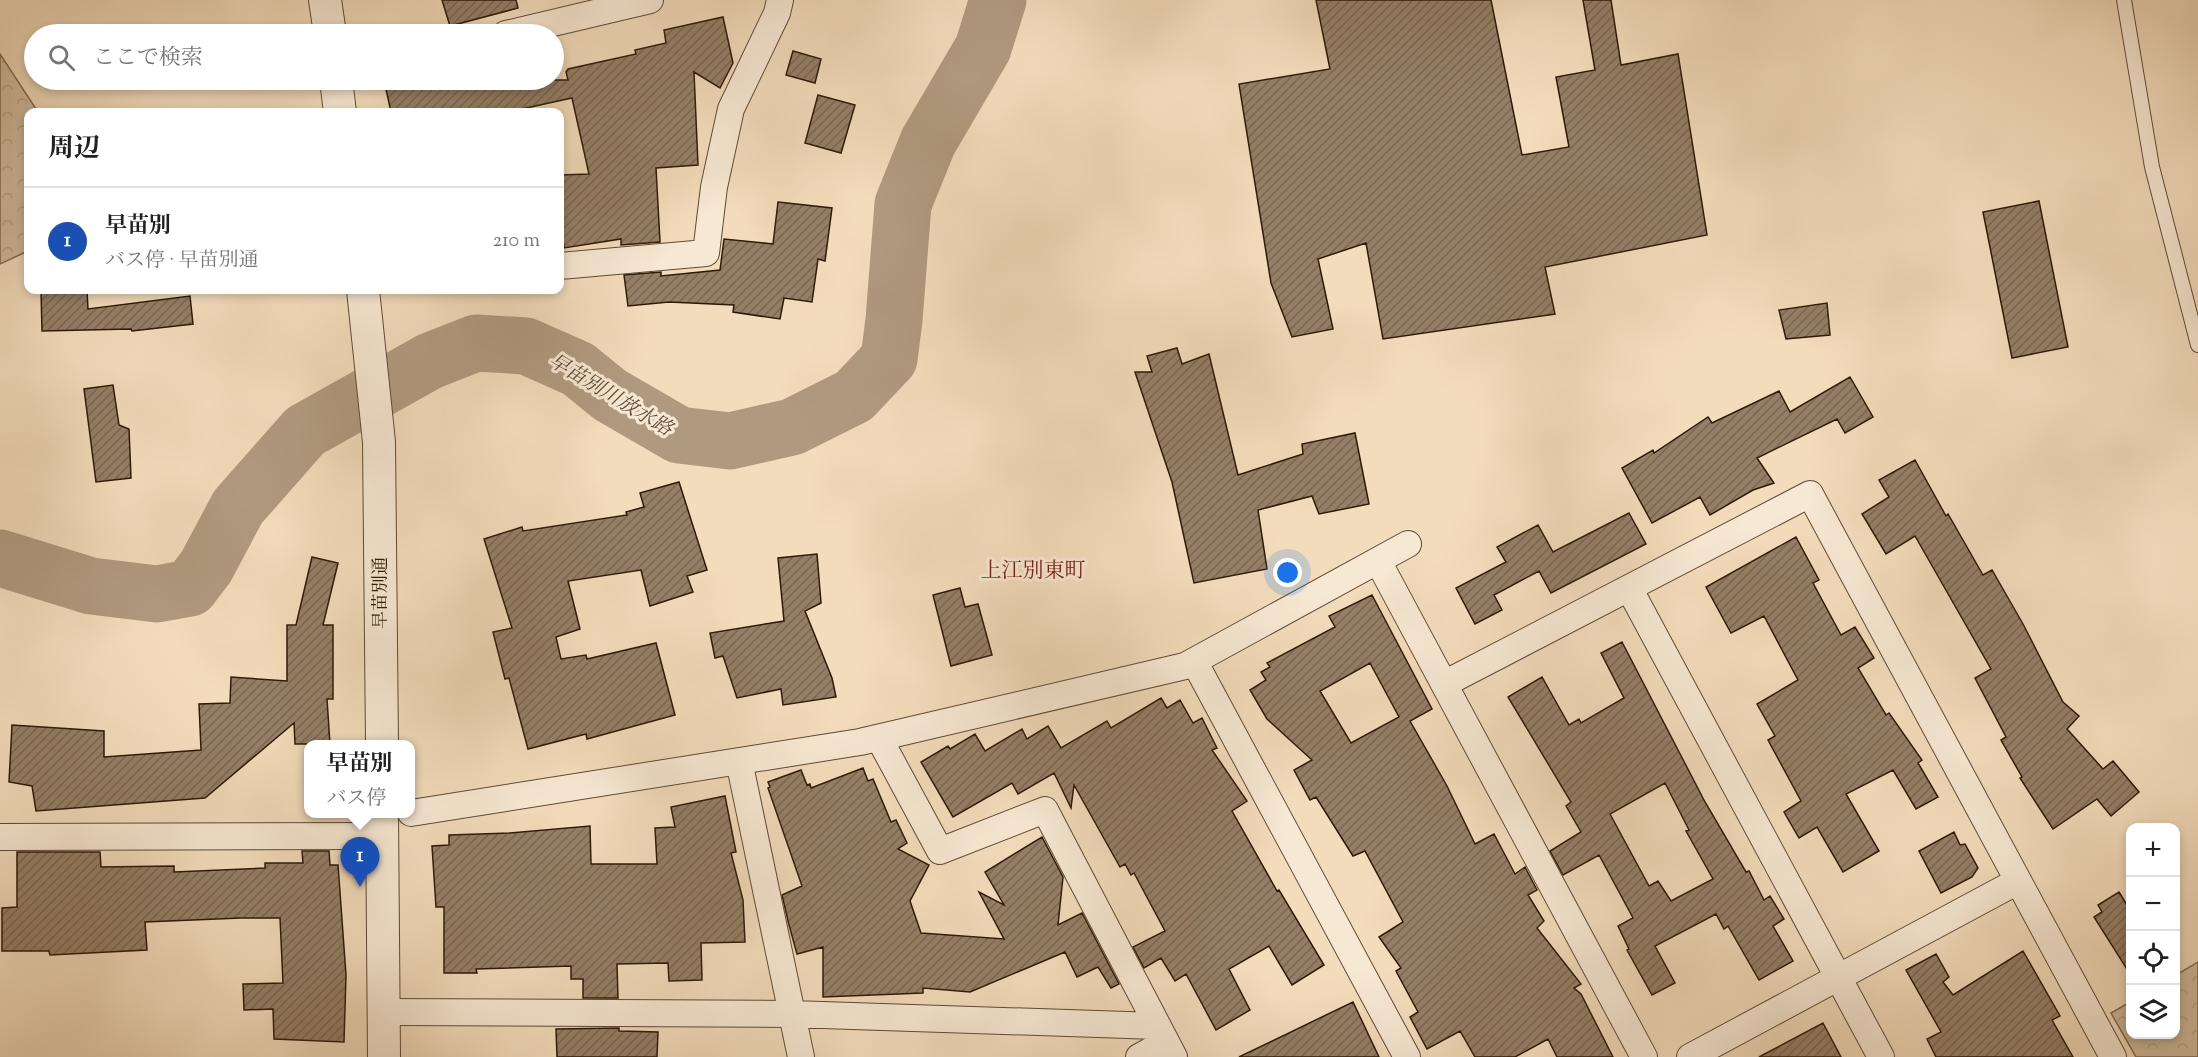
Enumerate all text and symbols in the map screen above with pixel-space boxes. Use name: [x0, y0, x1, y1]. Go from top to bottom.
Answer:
search box: [24, 24, 564, 90]
icon: search: [45, 41, 78, 74]
text: ここで検索: [93, 43, 203, 75]
text: 周辺: [48, 131, 100, 168]
text: 早苗別: [105, 211, 171, 243]
text: 1: [64, 227, 71, 256]
text: 210 m: [493, 227, 540, 256]
text: バス停 · 早苗別通: [105, 247, 259, 276]
water label: 早苗別川放水路: [542, 348, 679, 446]
street label: 早苗別通: [369, 557, 395, 629]
district label: 上江別東町: [981, 557, 1086, 587]
your location: [1273, 558, 1302, 587]
popup: [304, 740, 415, 818]
text: 早苗別: [326, 749, 393, 781]
text: バス停: [326, 785, 386, 814]
map controls: [2126, 823, 2180, 1039]
button: +: [2126, 823, 2180, 877]
pin: 1: [340, 838, 380, 887]
button: −: [2126, 877, 2180, 931]
button: locate: [2126, 931, 2180, 985]
button: layers: [2126, 985, 2180, 1039]

